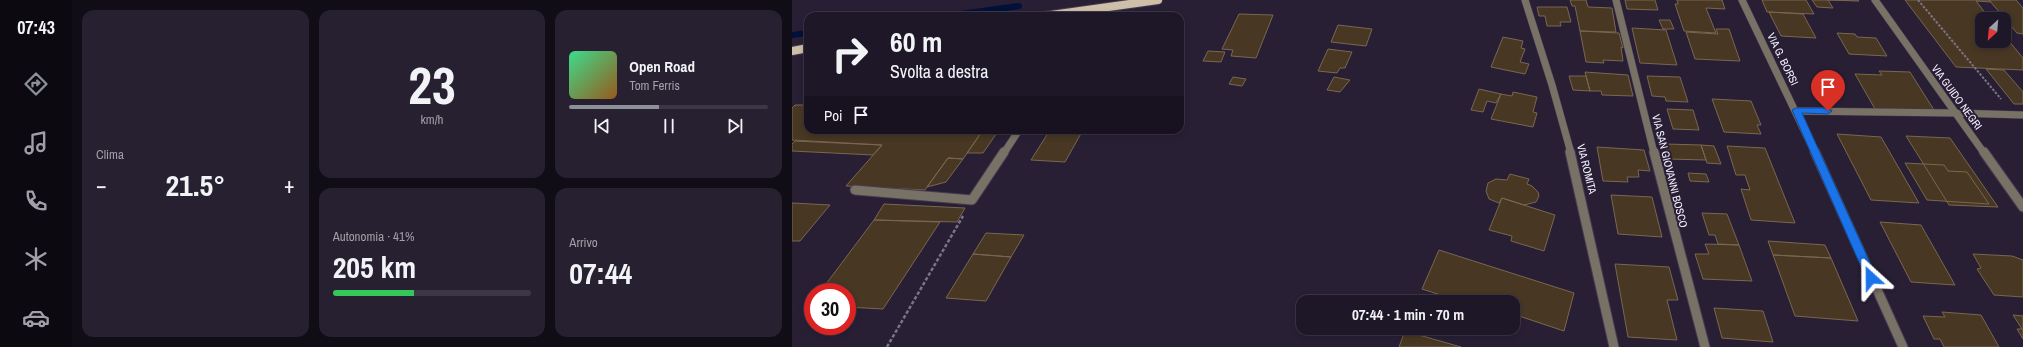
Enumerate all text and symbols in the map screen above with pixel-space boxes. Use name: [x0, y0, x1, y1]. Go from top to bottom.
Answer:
north arrow: [1975, 12, 2011, 48]
map controls: [1975, 12, 2011, 48]
text: 07:43: [17, 15, 55, 40]
text: 60 m: [890, 23, 942, 61]
icon: right: [824, 28, 876, 80]
street label: VIA G. BORSI: [1764, 30, 1802, 88]
text: 23: [408, 50, 456, 120]
text: Open Road: [629, 56, 695, 77]
text: Svolta a destra: [890, 59, 988, 84]
street label: VIA GUIDO NEGRI: [1929, 62, 1985, 132]
icon: directions: [22, 70, 50, 98]
pin: [1811, 70, 1845, 111]
icon: arrive: [1817, 76, 1839, 98]
text: Tom Ferris: [629, 77, 680, 94]
icon: arrive: [850, 104, 872, 126]
text: Poi: [824, 105, 842, 126]
text: km/h: [420, 111, 444, 128]
street label: VIA SAN GIOVANNI BOSCO: [1649, 113, 1691, 229]
icon: previous: [591, 115, 613, 137]
icon: pause: [658, 115, 680, 137]
icon: next: [724, 115, 746, 137]
icon: music: [22, 129, 50, 157]
street label: VIA ROMITA: [1574, 143, 1600, 196]
text: Clima: [96, 146, 124, 163]
text: 21.5°: [165, 165, 225, 205]
text: −: [96, 170, 107, 200]
text: +: [284, 170, 295, 200]
icon: phone: [22, 187, 50, 215]
text: Autonomia · 41%: [333, 228, 414, 245]
text: Arrivo: [569, 234, 598, 251]
icon: climate: [22, 245, 50, 273]
text: 205 km: [333, 247, 416, 287]
text: 07:44: [569, 253, 632, 293]
position arrow: [1850, 257, 1892, 299]
speed limit sign: 30: [804, 283, 856, 335]
icon: car: [22, 304, 50, 332]
text: 07:44 · 1 min · 70 m: [1352, 304, 1464, 325]

